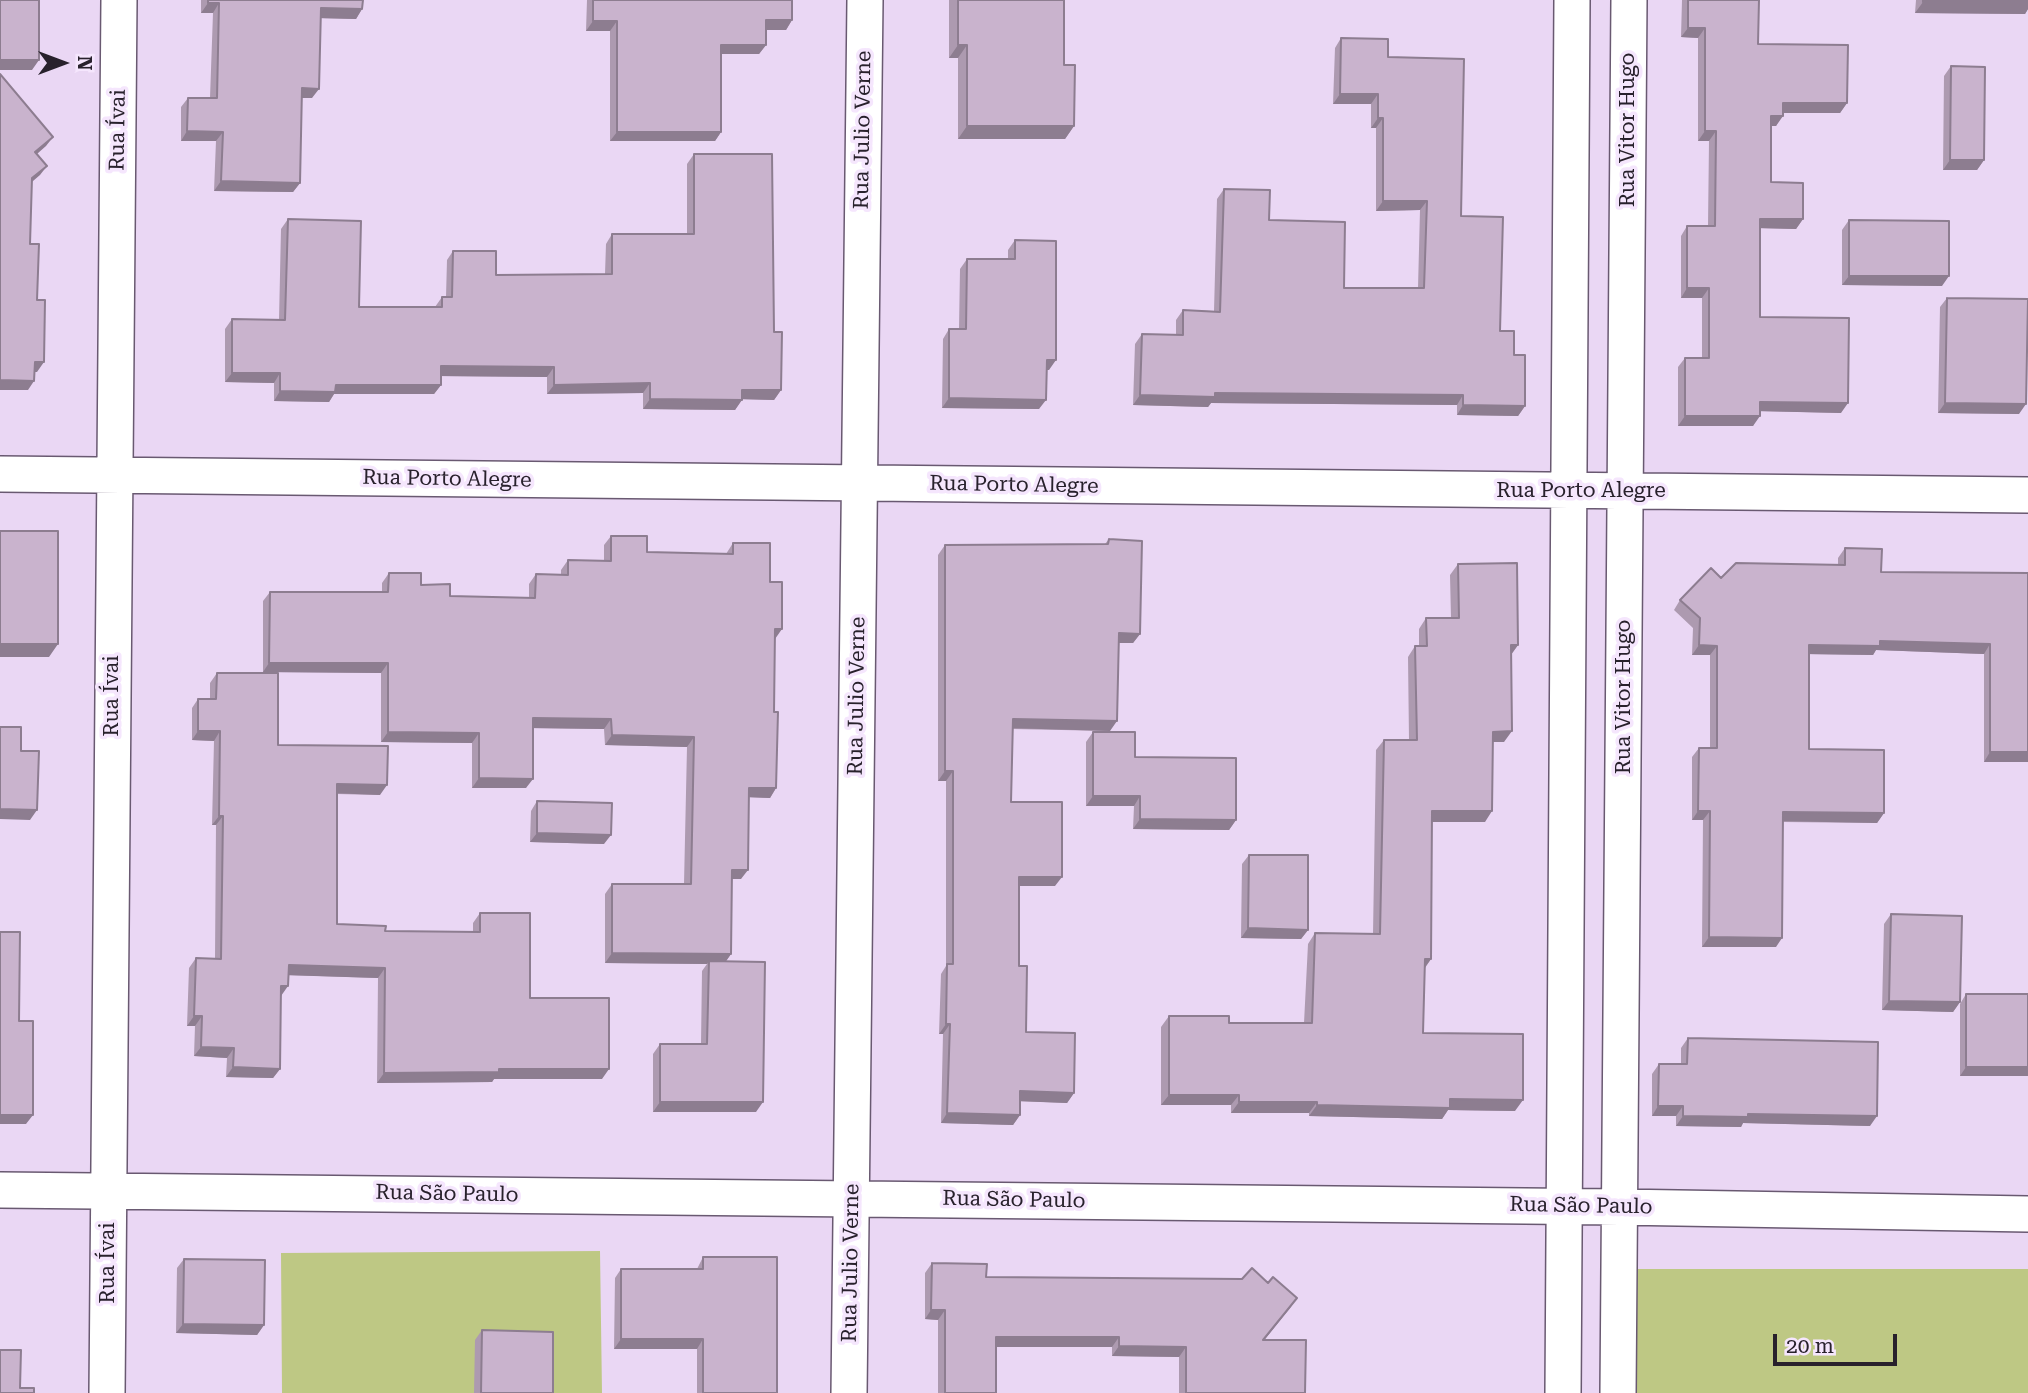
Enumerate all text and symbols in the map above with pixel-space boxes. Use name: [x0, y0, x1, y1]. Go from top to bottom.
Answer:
north arrow: [28, 28, 98, 98]
street label: Rua Julio Verne: [849, 50, 877, 210]
street label: Rua Vitor Hugo: [1615, 53, 1641, 207]
text: N: [73, 56, 96, 70]
street label: Rua Ívai: [105, 89, 131, 171]
street label: Rua Porto Alegre: [362, 465, 532, 493]
street label: Rua Porto Alegre: [929, 471, 1099, 499]
street label: Rua Porto Alegre: [1496, 478, 1666, 504]
street label: Rua Julio Verne: [843, 616, 871, 776]
street label: Rua Vitor Hugo: [1611, 620, 1637, 774]
street label: Rua Ívai: [99, 655, 125, 737]
street label: Rua São Paulo: [375, 1180, 519, 1208]
street label: Rua Julio Verne: [837, 1183, 865, 1343]
street label: Rua São Paulo: [942, 1186, 1086, 1214]
street label: Rua São Paulo: [1509, 1192, 1653, 1220]
street label: Rua Ívai: [95, 1222, 121, 1304]
scale bar: [1776, 1320, 1900, 1364]
text: 20 m: [1786, 1334, 1834, 1358]

